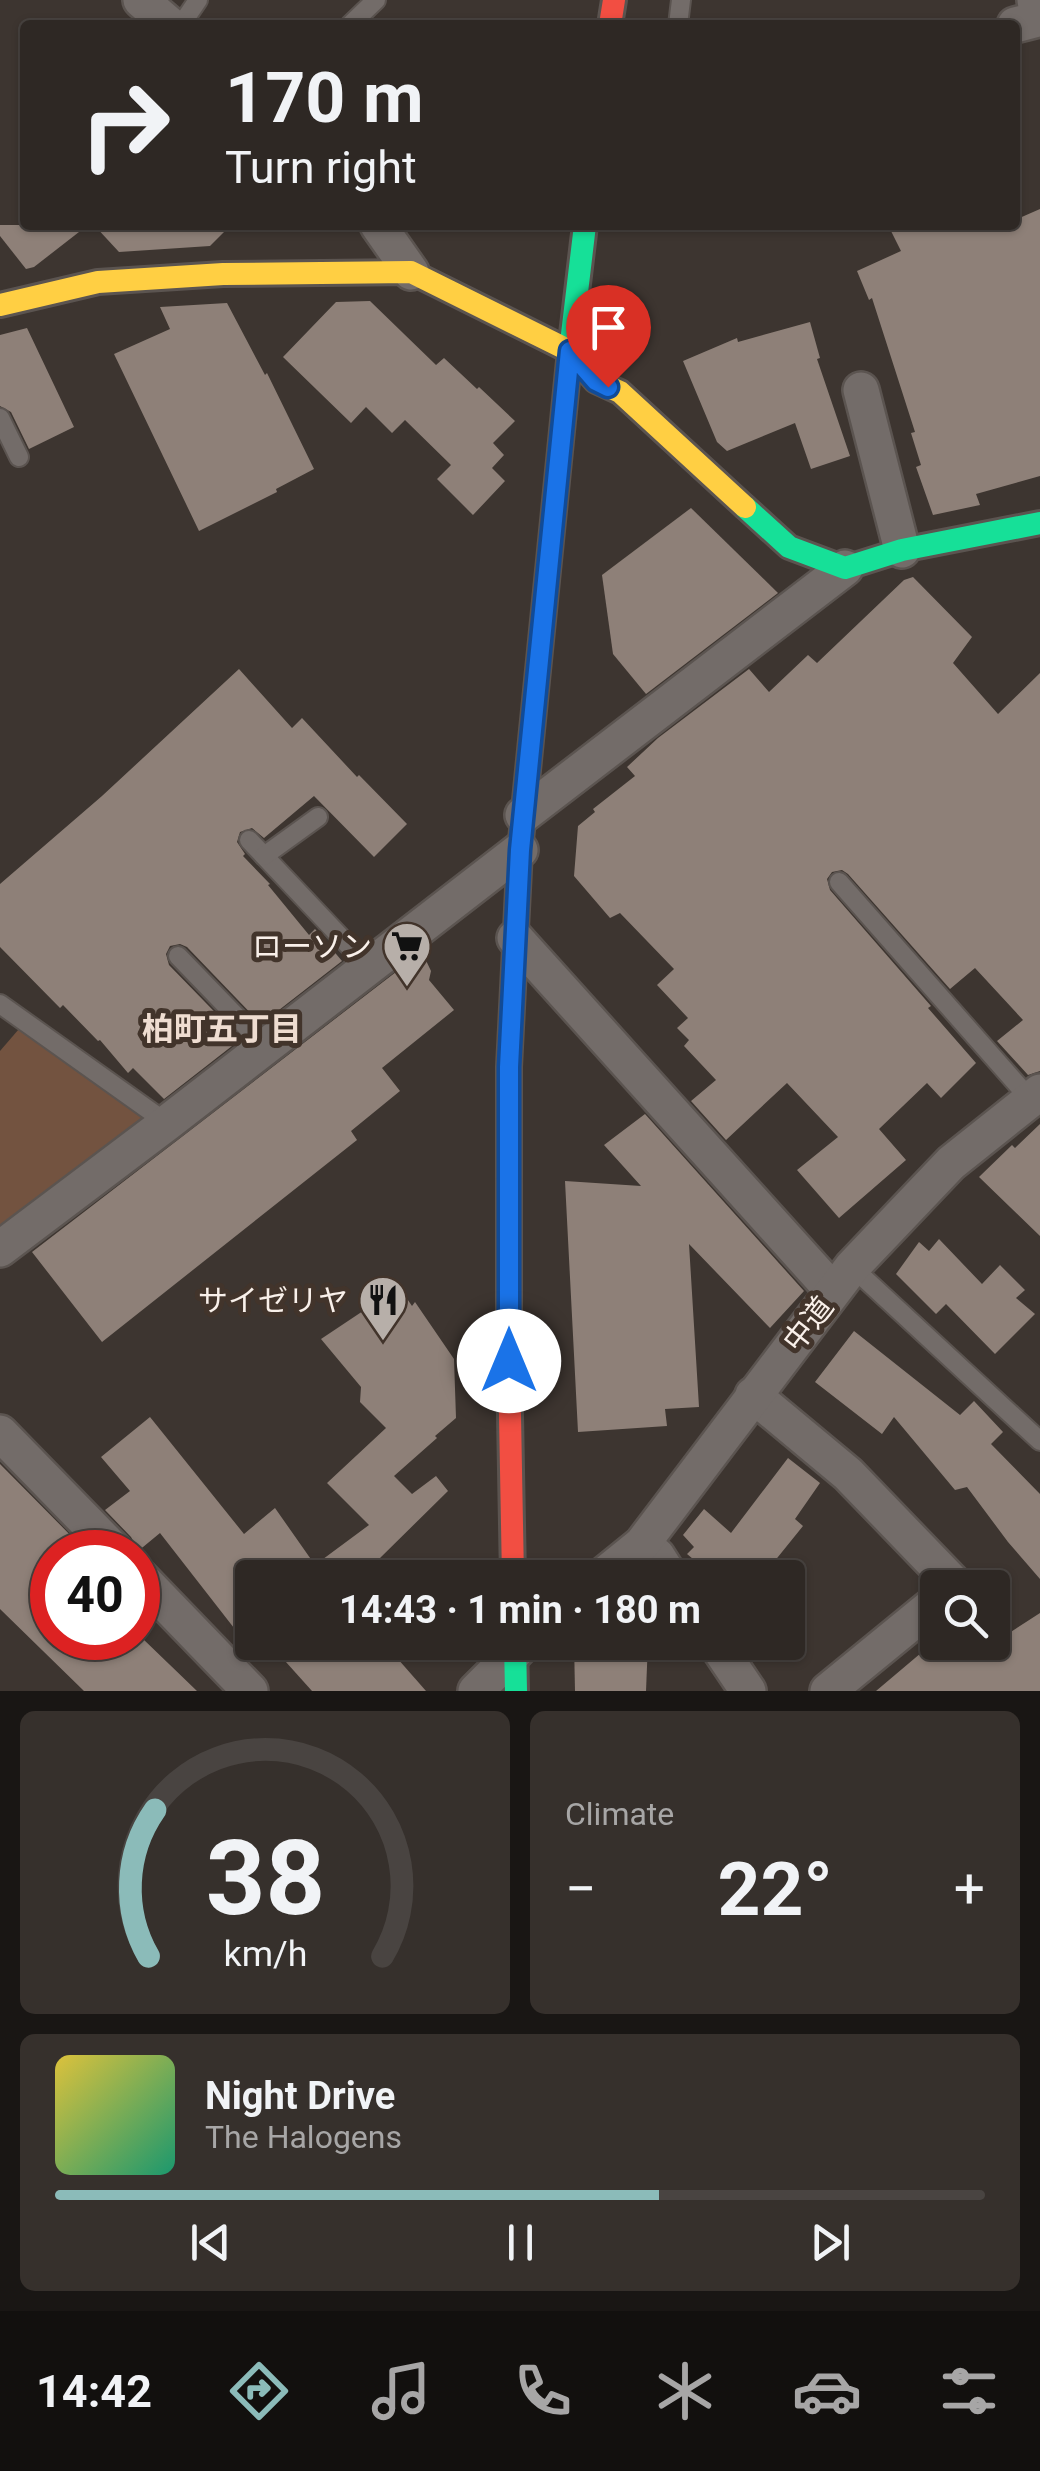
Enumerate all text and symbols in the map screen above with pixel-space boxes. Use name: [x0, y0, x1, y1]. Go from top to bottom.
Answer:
text: 170 m: [225, 57, 424, 139]
icon: right: [60, 60, 190, 190]
text: Turn right: [225, 141, 417, 194]
pin: [566, 285, 651, 388]
icon: arrive: [581, 300, 636, 355]
supermarket icon: ローソン: [381, 920, 433, 988]
place label: ローソン: [252, 929, 372, 964]
district label: 柏町五丁目: [142, 1010, 302, 1048]
restaurant icon: サイゼリヤ: [357, 1274, 409, 1342]
place label: サイゼリヤ: [198, 1283, 348, 1318]
street label: 中道: [776, 1290, 840, 1358]
position arrow: [457, 1309, 561, 1413]
speed limit sign: 40: [30, 1530, 160, 1660]
map controls: [920, 1570, 1010, 1660]
button: search: [920, 1570, 1010, 1660]
text: 14:43 · 1 min · 180 m: [339, 1588, 701, 1632]
text: Climate: [565, 1795, 674, 1833]
text: 38: [205, 1818, 325, 1939]
text: 22°: [717, 1845, 833, 1933]
text: −: [565, 1857, 596, 1921]
text: +: [954, 1857, 985, 1921]
text: km/h: [223, 1933, 307, 1975]
text: Night Drive: [205, 2074, 395, 2118]
text: The Halogens: [205, 2118, 402, 2156]
icon: previous: [183, 2215, 238, 2270]
icon: pause: [493, 2215, 548, 2270]
icon: next: [803, 2215, 858, 2270]
icon: directions: [224, 2356, 294, 2426]
icon: music: [366, 2356, 436, 2426]
icon: phone: [508, 2356, 578, 2426]
icon: climate: [650, 2356, 720, 2426]
icon: car: [792, 2356, 862, 2426]
icon: filters: [934, 2356, 1004, 2426]
text: 14:42: [36, 2365, 152, 2418]

